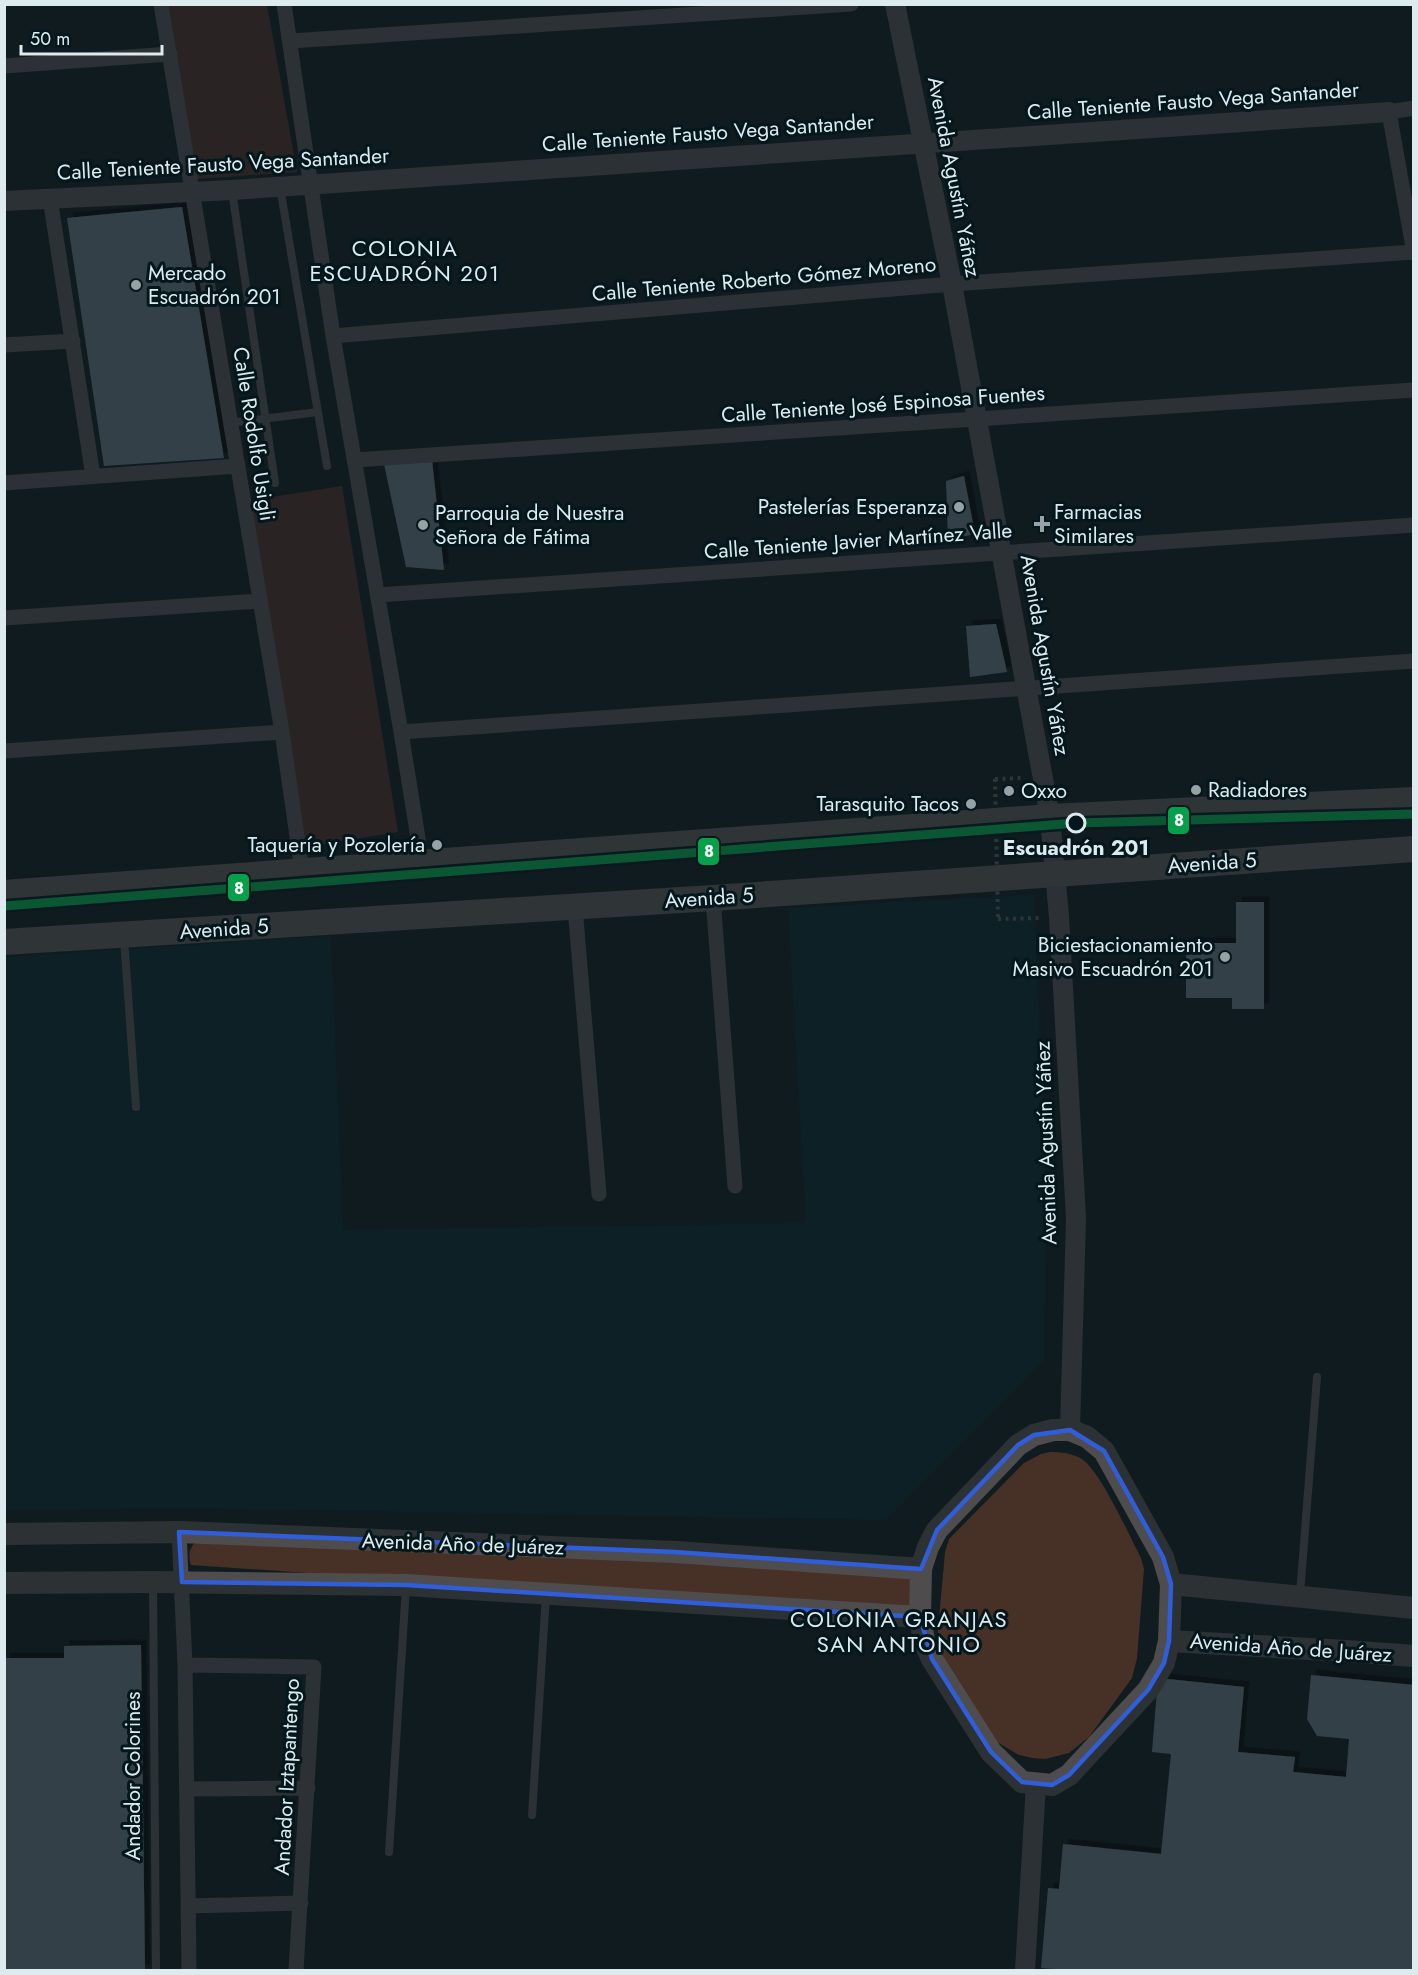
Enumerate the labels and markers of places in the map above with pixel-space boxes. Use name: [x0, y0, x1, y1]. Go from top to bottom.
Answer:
place label: Mercado Escuadrón 201: [148, 258, 281, 312]
marker: Mercado Escuadrón 201: [129, 278, 143, 292]
place label: Pastelerías Esperanza: [758, 492, 947, 522]
place label: Farmacias Similares: [1054, 497, 1142, 551]
place label: Parroquia de Nuestra Señora de Fátima: [435, 498, 624, 552]
marker: Pastelerías Esperanza: [952, 500, 966, 514]
marker: Farmacias Similares: [1035, 517, 1049, 531]
marker: Parroquia de Nuestra Señora de Fátima: [416, 518, 430, 532]
place label: Radiadores: [1208, 775, 1307, 805]
place label: Oxxo: [1021, 776, 1067, 806]
marker: Radiadores: [1189, 783, 1203, 797]
marker: Oxxo: [1002, 784, 1016, 798]
place label: Tarasquito Tacos: [816, 789, 959, 819]
marker: Tarasquito Tacos: [964, 797, 978, 811]
marker: Escuadrón 201: [1066, 813, 1086, 833]
place label: Taquería y Pozolería: [248, 830, 425, 860]
place label: Escuadrón 201: [1003, 833, 1149, 863]
marker: Taquería y Pozolería: [430, 838, 444, 852]
place label: Biciestacionamiento Masivo Escuadrón 201: [1012, 930, 1213, 984]
marker: Biciestacionamiento Masivo Escuadrón 201: [1218, 950, 1232, 964]

